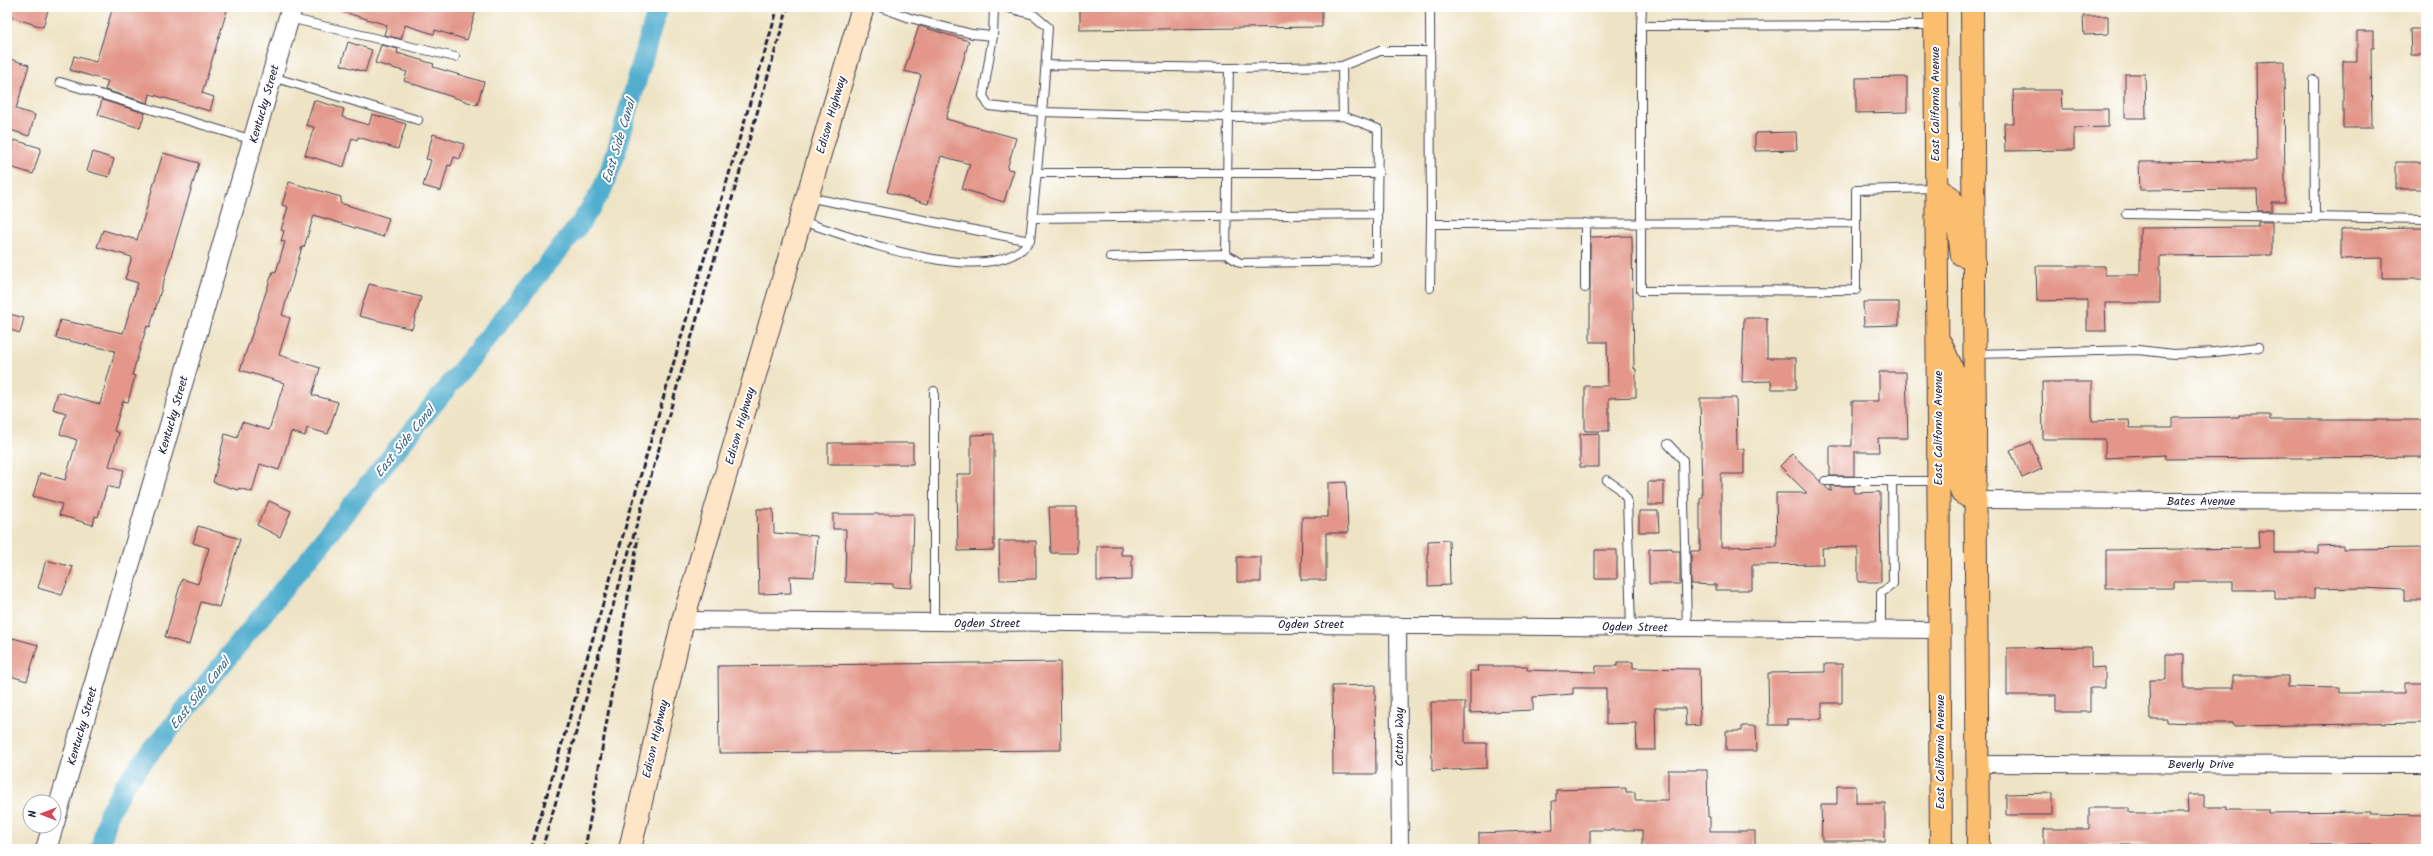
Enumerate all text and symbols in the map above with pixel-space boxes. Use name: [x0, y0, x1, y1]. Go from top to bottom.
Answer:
street label: East California Avenue: [1926, 46, 1945, 161]
street label: Kentucky Street: [244, 62, 285, 146]
street label: Edison Highway: [811, 74, 852, 156]
water label: East Side Canal: [597, 94, 643, 186]
street label: East California Avenue: [1929, 370, 1948, 485]
street label: Kentucky Street: [153, 373, 194, 457]
street label: Edison Highway: [720, 385, 761, 467]
water label: East Side Canal: [370, 399, 443, 482]
street label: Bates Avenue: [2167, 492, 2236, 511]
street label: Ogden Street: [954, 614, 1020, 633]
street label: Ogden Street: [1278, 615, 1344, 634]
street label: Ogden Street: [1602, 617, 1669, 638]
water label: East Side Canal: [165, 651, 238, 734]
street label: Kentucky Street: [62, 684, 103, 768]
street label: East California Avenue: [1931, 694, 1950, 809]
street label: Edison Highway: [637, 698, 674, 780]
street label: Cotton Way: [1390, 707, 1409, 767]
street label: Beverly Drive: [2168, 755, 2235, 774]
north arrow: [22, 794, 62, 834]
text: N: [24, 810, 42, 817]

